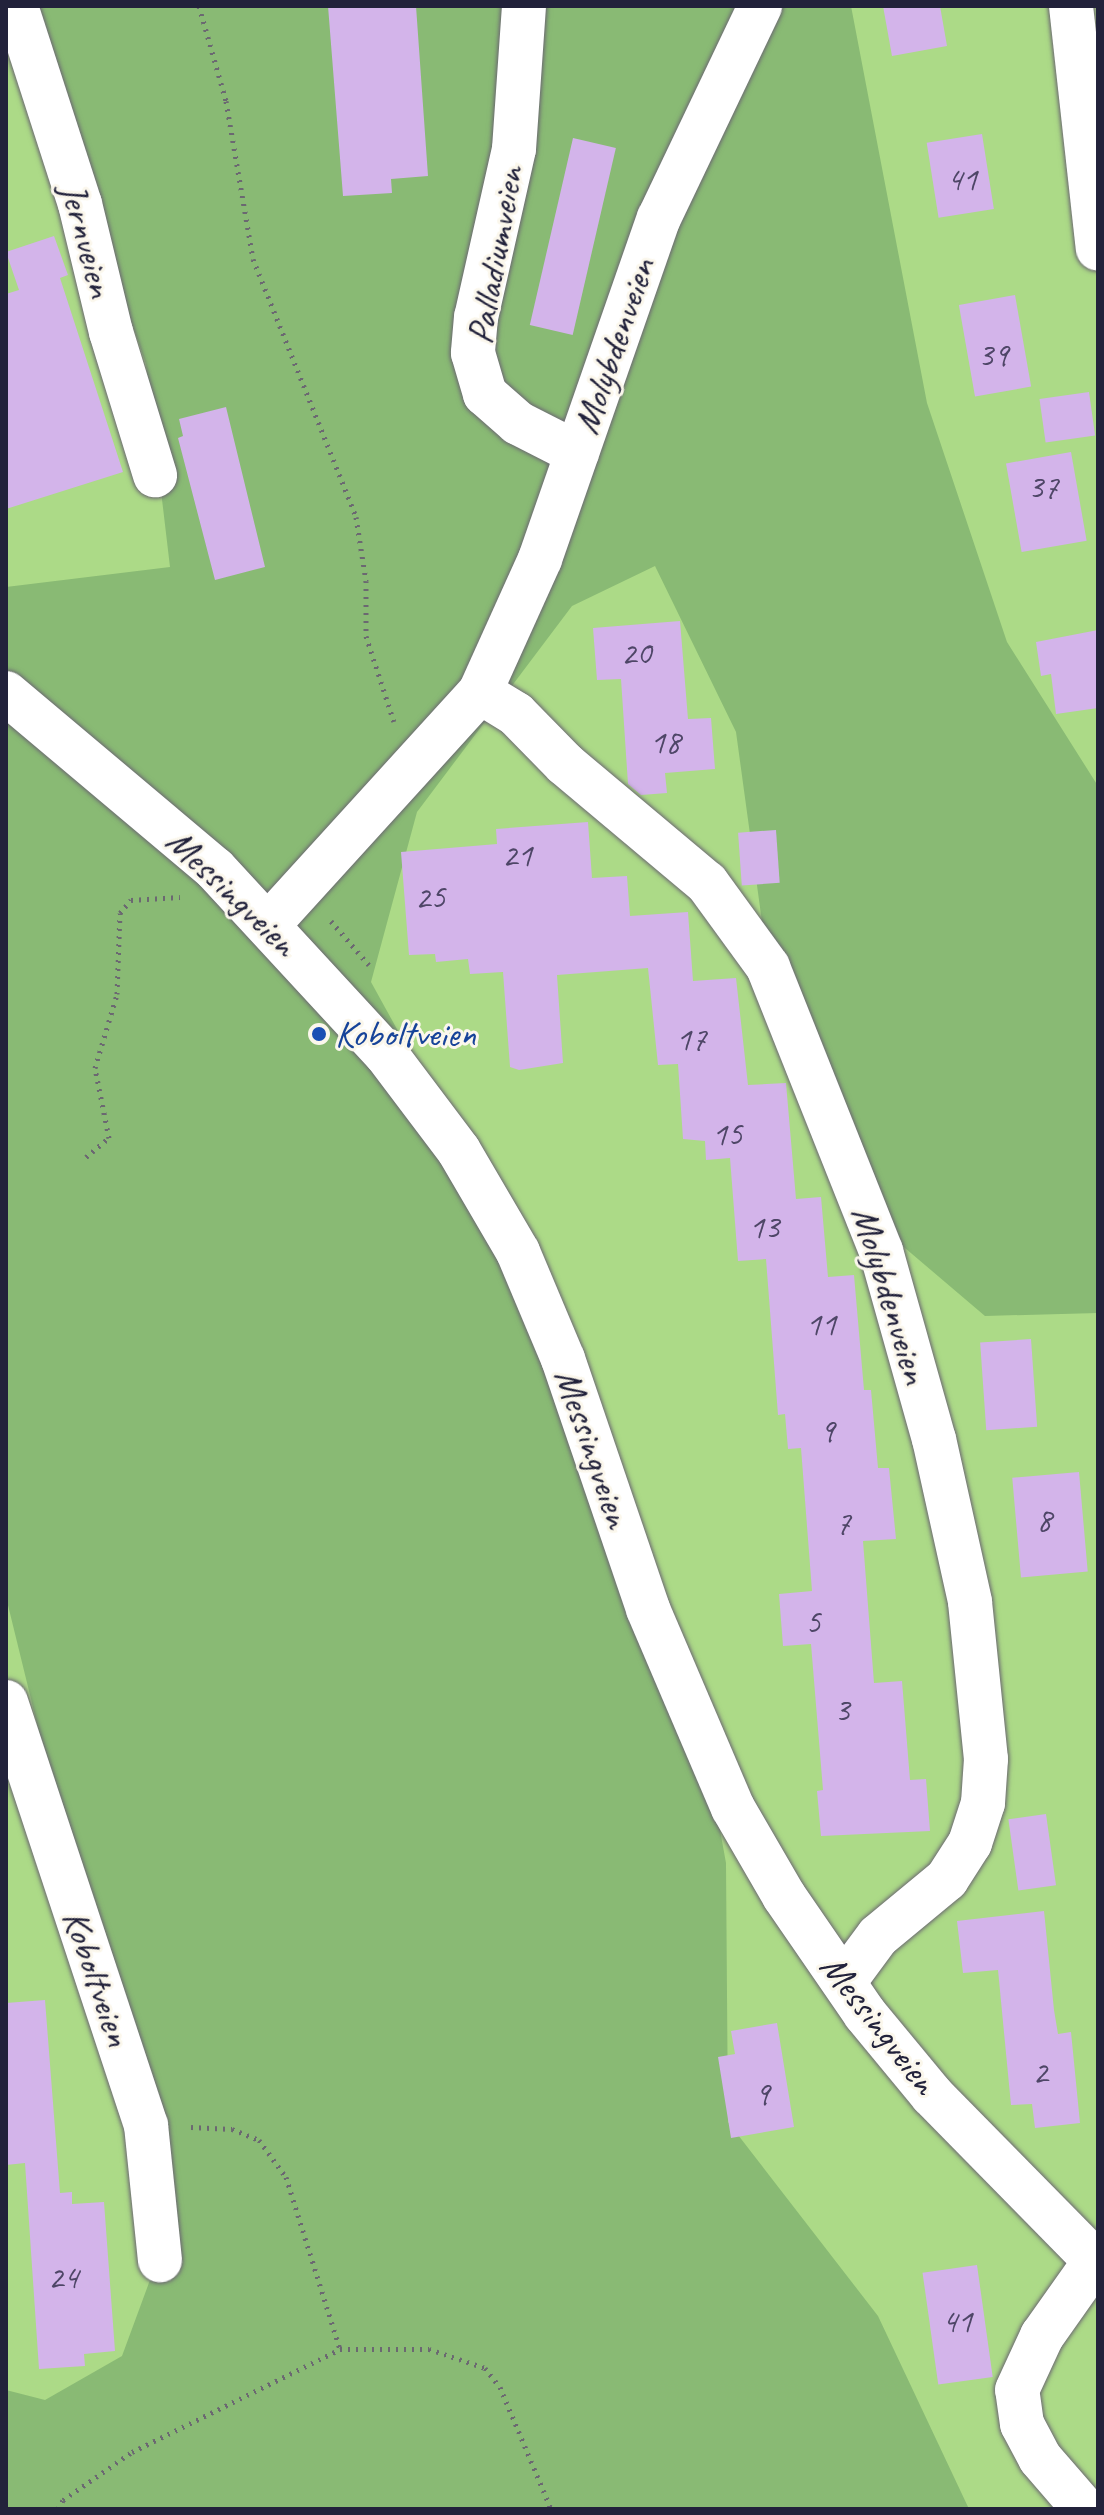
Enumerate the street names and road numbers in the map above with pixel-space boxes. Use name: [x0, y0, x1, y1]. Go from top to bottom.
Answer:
street label: Palladiumveien: [457, 163, 533, 347]
street label: Jernveien: [50, 178, 124, 302]
street label: Molybdenveien: [563, 252, 665, 440]
street label: Messingveien: [157, 818, 307, 966]
street label: Molybdenveien: [842, 1201, 938, 1389]
street label: Messingveien: [545, 1363, 641, 1533]
street label: Koboltveien: [53, 1904, 141, 2052]
street label: Messingveien: [810, 1945, 948, 2103]

